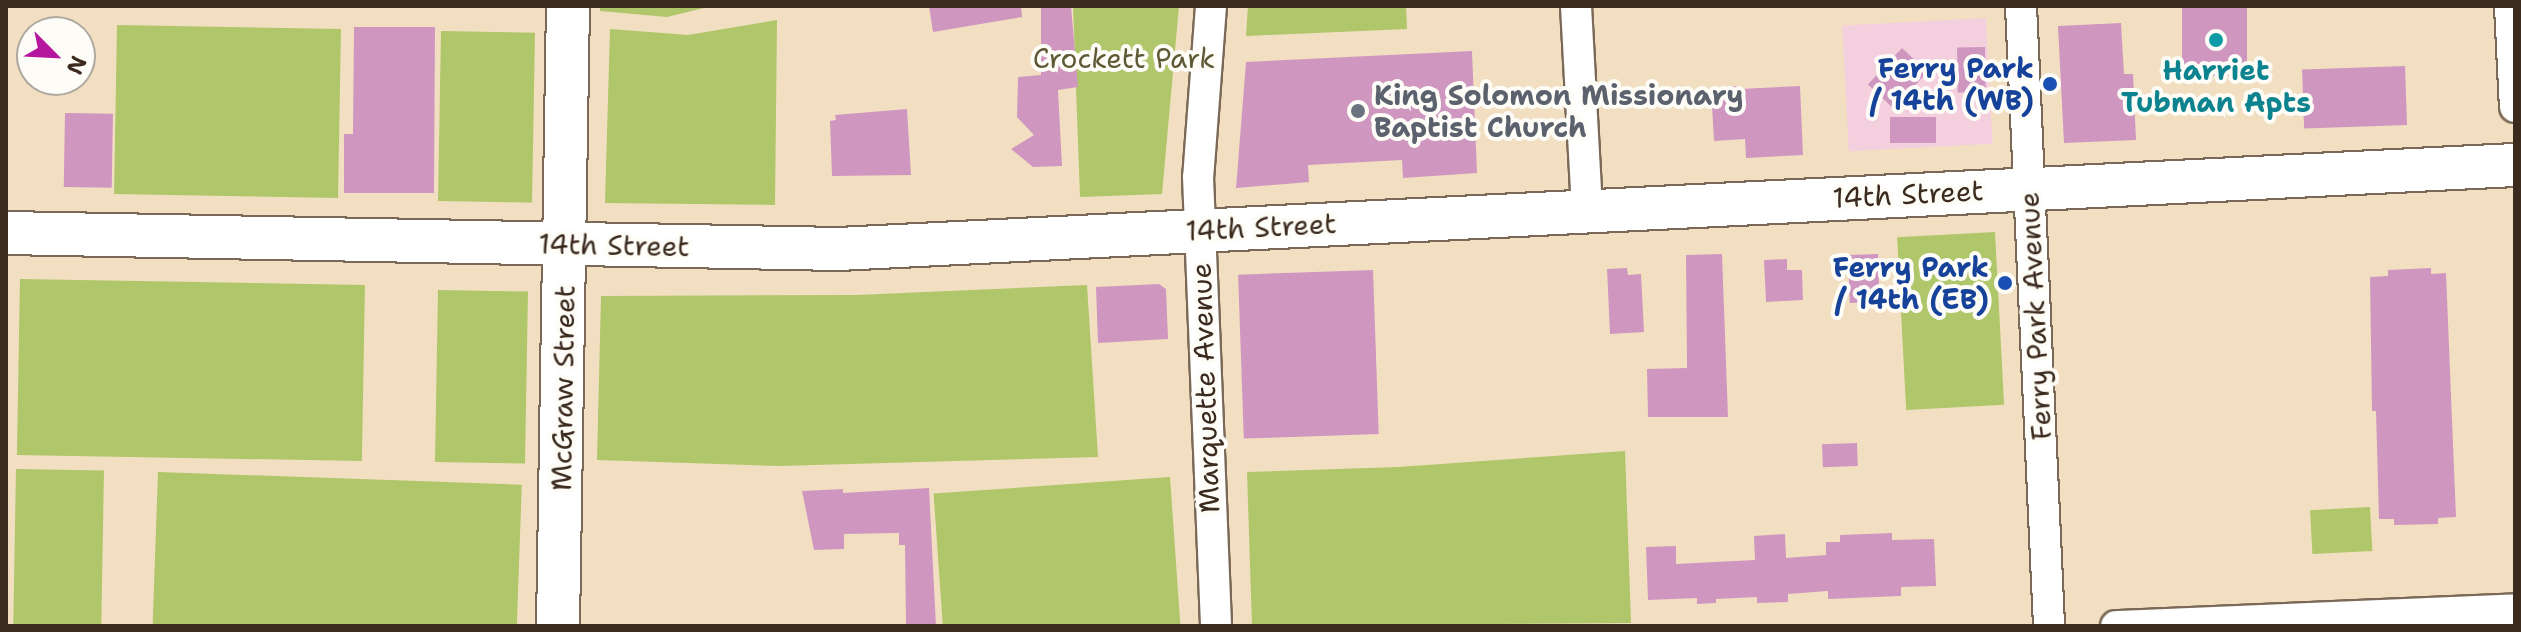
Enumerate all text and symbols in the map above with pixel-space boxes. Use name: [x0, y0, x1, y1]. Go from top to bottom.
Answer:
north arrow: [16, 16, 96, 96]
marker: Harriet Tubman Apts: [2207, 31, 2225, 49]
park label: Crockett Park: [1033, 41, 1215, 75]
text: N: [60, 51, 93, 79]
place label: Ferry Park / 14th (WB): [1869, 51, 2034, 117]
place label: Harriet Tubman Apts: [2121, 53, 2311, 119]
marker: Ferry Park / 14th (WB): [2041, 75, 2059, 93]
place label: King Solomon Missionary Baptist Church: [1374, 78, 1744, 144]
marker: King Solomon Missionary Baptist Church: [1349, 102, 1367, 120]
street label: 14th Street: [1832, 173, 1984, 215]
street label: Ferry Park Avenue: [2012, 191, 2058, 441]
street label: 14th Street: [1185, 206, 1337, 248]
street label: 14th Street: [538, 227, 690, 263]
place label: Ferry Park / 14th (EB): [1833, 250, 1989, 316]
street label: Marquette Avenue: [1184, 262, 1226, 514]
marker: Ferry Park / 14th (EB): [1996, 274, 2014, 292]
street label: McGraw Street: [544, 285, 582, 491]

